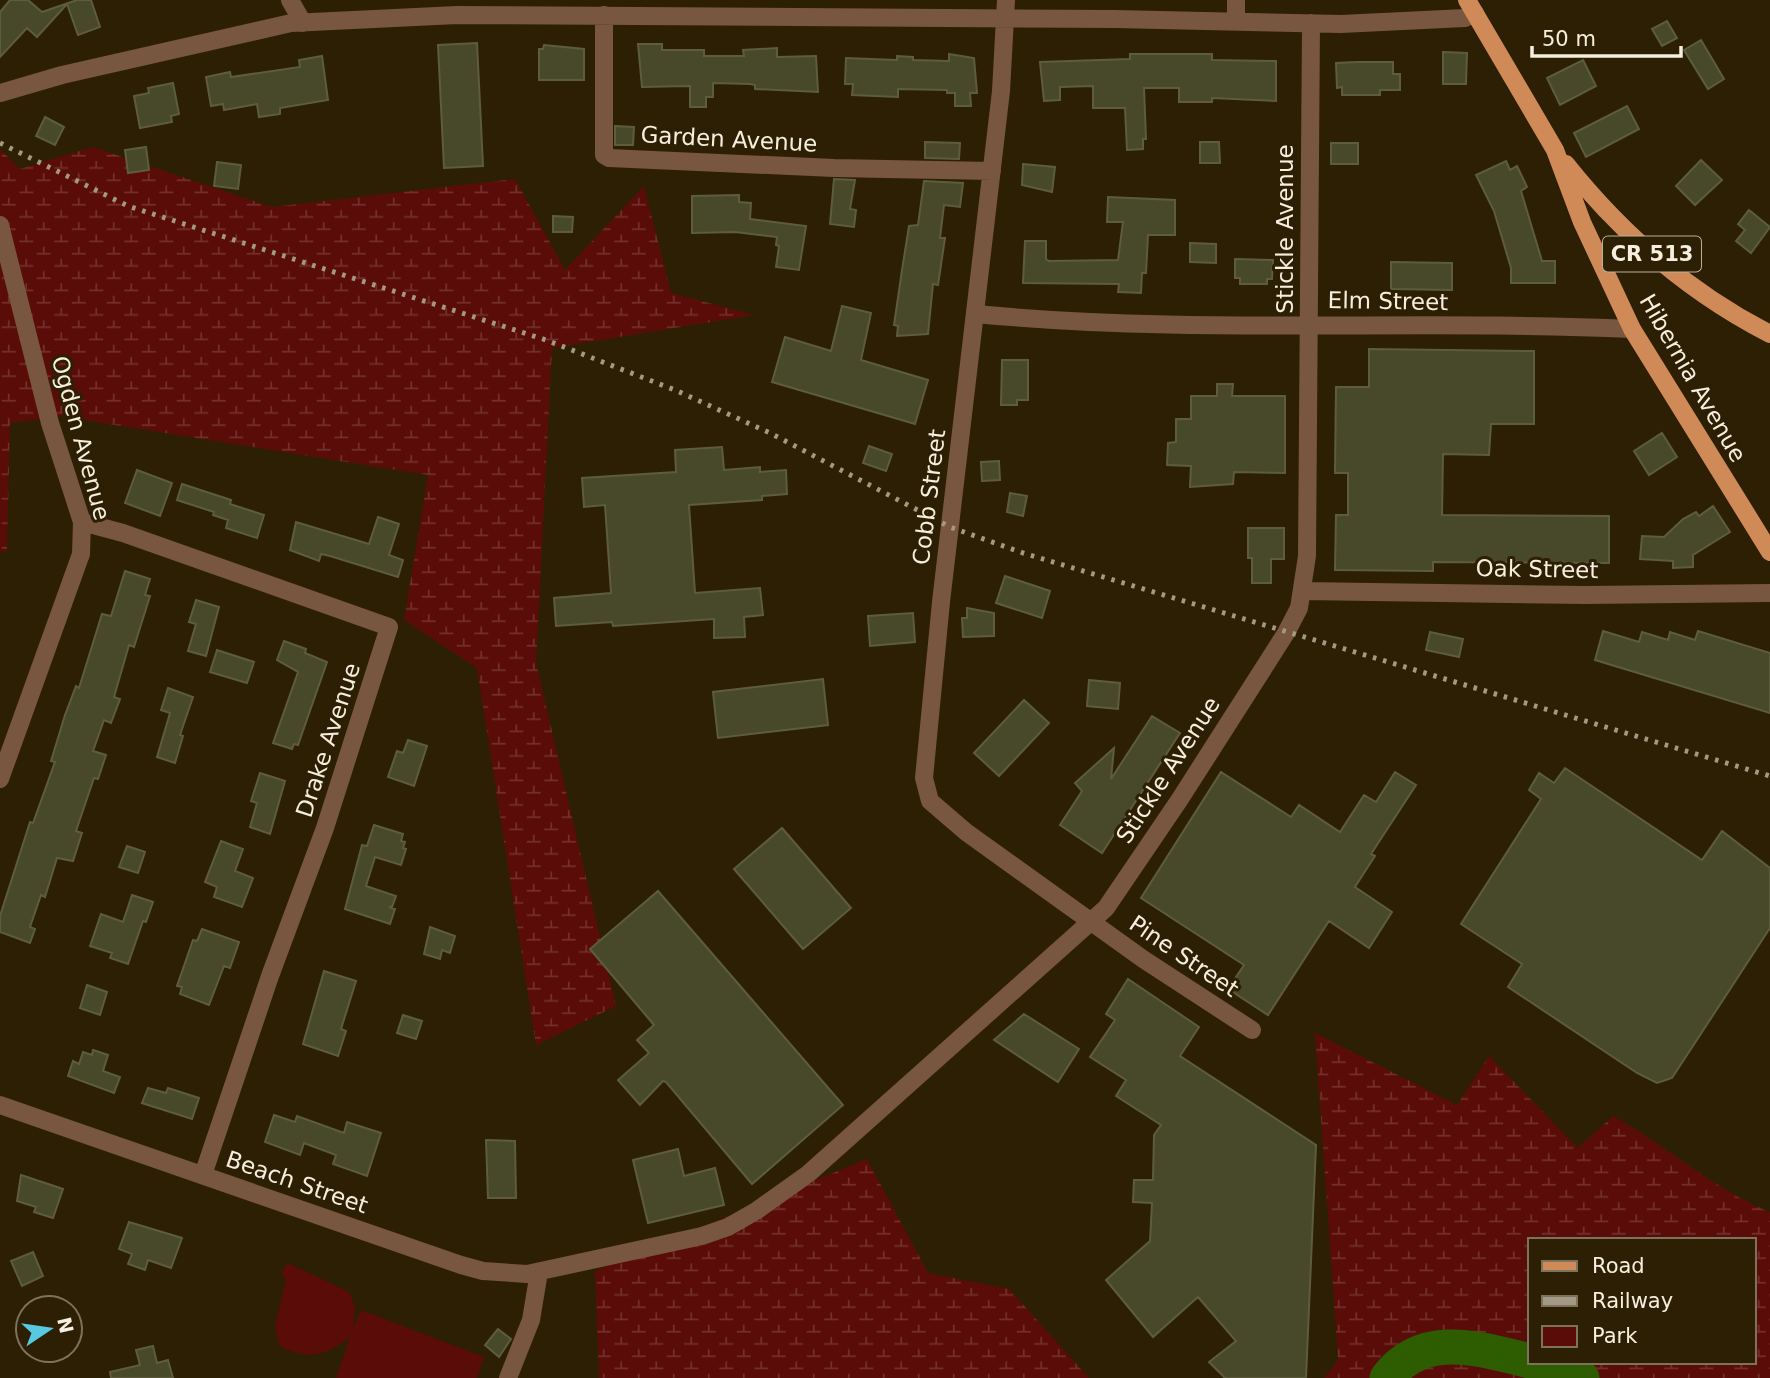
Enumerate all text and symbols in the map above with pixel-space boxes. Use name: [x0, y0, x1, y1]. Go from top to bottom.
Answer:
scale bar: [1532, 14, 1681, 58]
text: 50 m: [1542, 27, 1596, 51]
street label: Garden Avenue: [640, 121, 818, 157]
street label: Stickle Avenue: [1272, 144, 1298, 314]
road number: CR 513: [1603, 236, 1701, 272]
street label: Elm Street: [1328, 287, 1448, 315]
street label: Hibernia Avenue: [1634, 290, 1752, 466]
street label: Ogden Avenue: [47, 353, 115, 523]
street label: Cobb Street: [908, 428, 950, 566]
street label: Oak Street: [1475, 555, 1599, 583]
street label: Drake Avenue: [291, 660, 365, 820]
street label: Stickle Avenue: [1111, 692, 1225, 848]
street label: Pine Street: [1125, 910, 1243, 1002]
street label: Beach Street: [223, 1146, 371, 1218]
legend: [1528, 1238, 1756, 1364]
text: Road: [1592, 1254, 1645, 1278]
text: Railway: [1592, 1289, 1673, 1313]
north arrow: [14, 1294, 84, 1364]
text: N: [53, 1315, 78, 1335]
text: Park: [1592, 1324, 1638, 1348]

